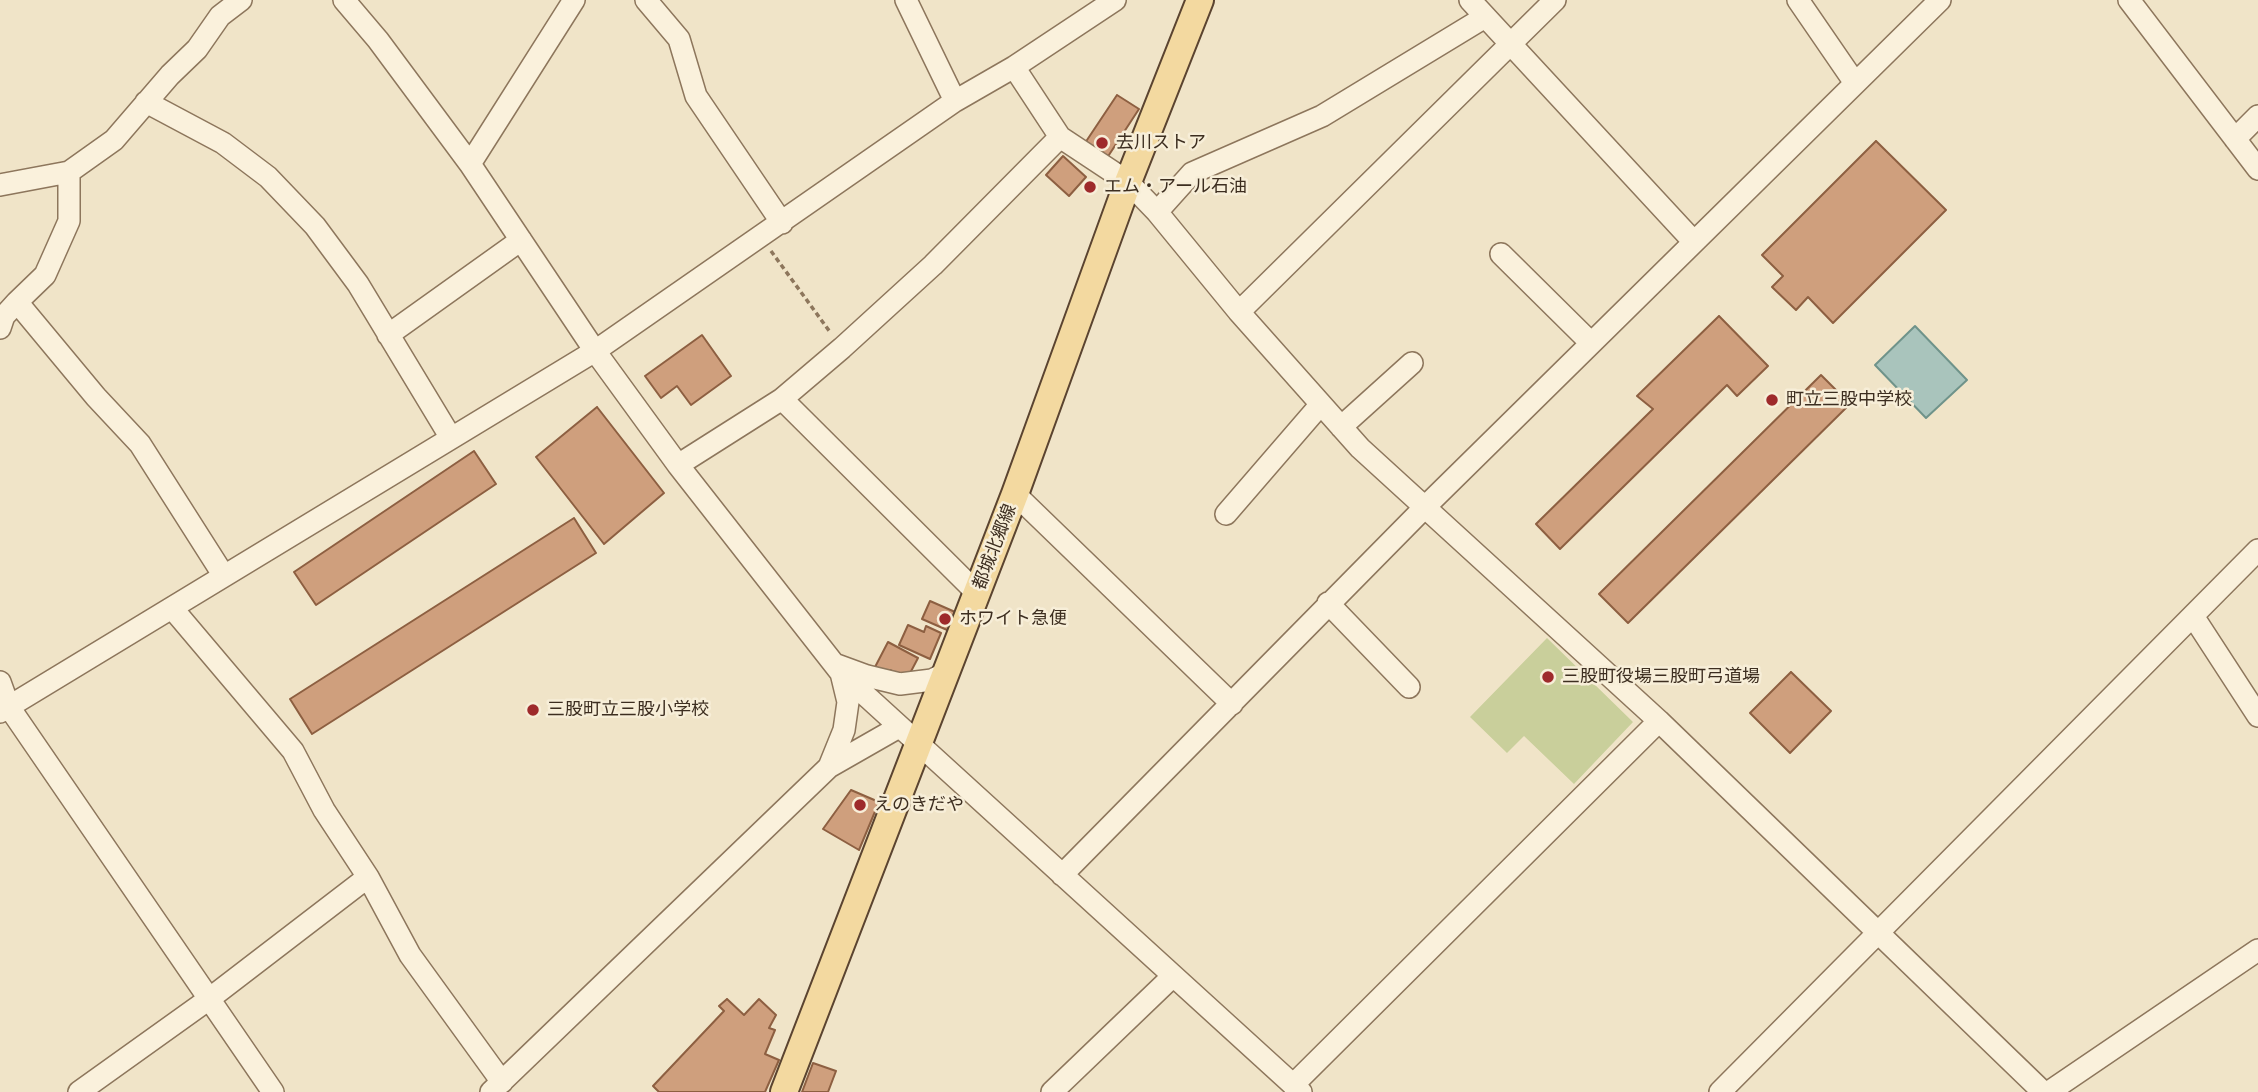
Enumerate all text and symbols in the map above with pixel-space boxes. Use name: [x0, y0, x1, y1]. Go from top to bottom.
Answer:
place label: 去川ストア: [1116, 132, 1206, 154]
marker: 去川ストア: [1094, 135, 1110, 151]
place label: エム・アール石油: [1104, 176, 1247, 198]
marker: エム・アール石油: [1082, 179, 1098, 195]
place label: 町立三股中学校: [1786, 389, 1912, 411]
marker: 町立三股中学校: [1764, 392, 1780, 408]
street label: 都城北郷線: [969, 501, 1021, 593]
place label: ホワイト急便: [959, 608, 1067, 630]
marker: ホワイト急便: [937, 611, 953, 627]
place label: 三股町役場三股町弓道場: [1562, 666, 1760, 688]
marker: 三股町役場三股町弓道場: [1540, 669, 1556, 685]
place label: 三股町立三股小学校: [547, 699, 709, 721]
marker: 三股町立三股小学校: [525, 702, 541, 718]
place label: えのきだや: [874, 794, 964, 816]
marker: えのきだや: [852, 797, 868, 813]

